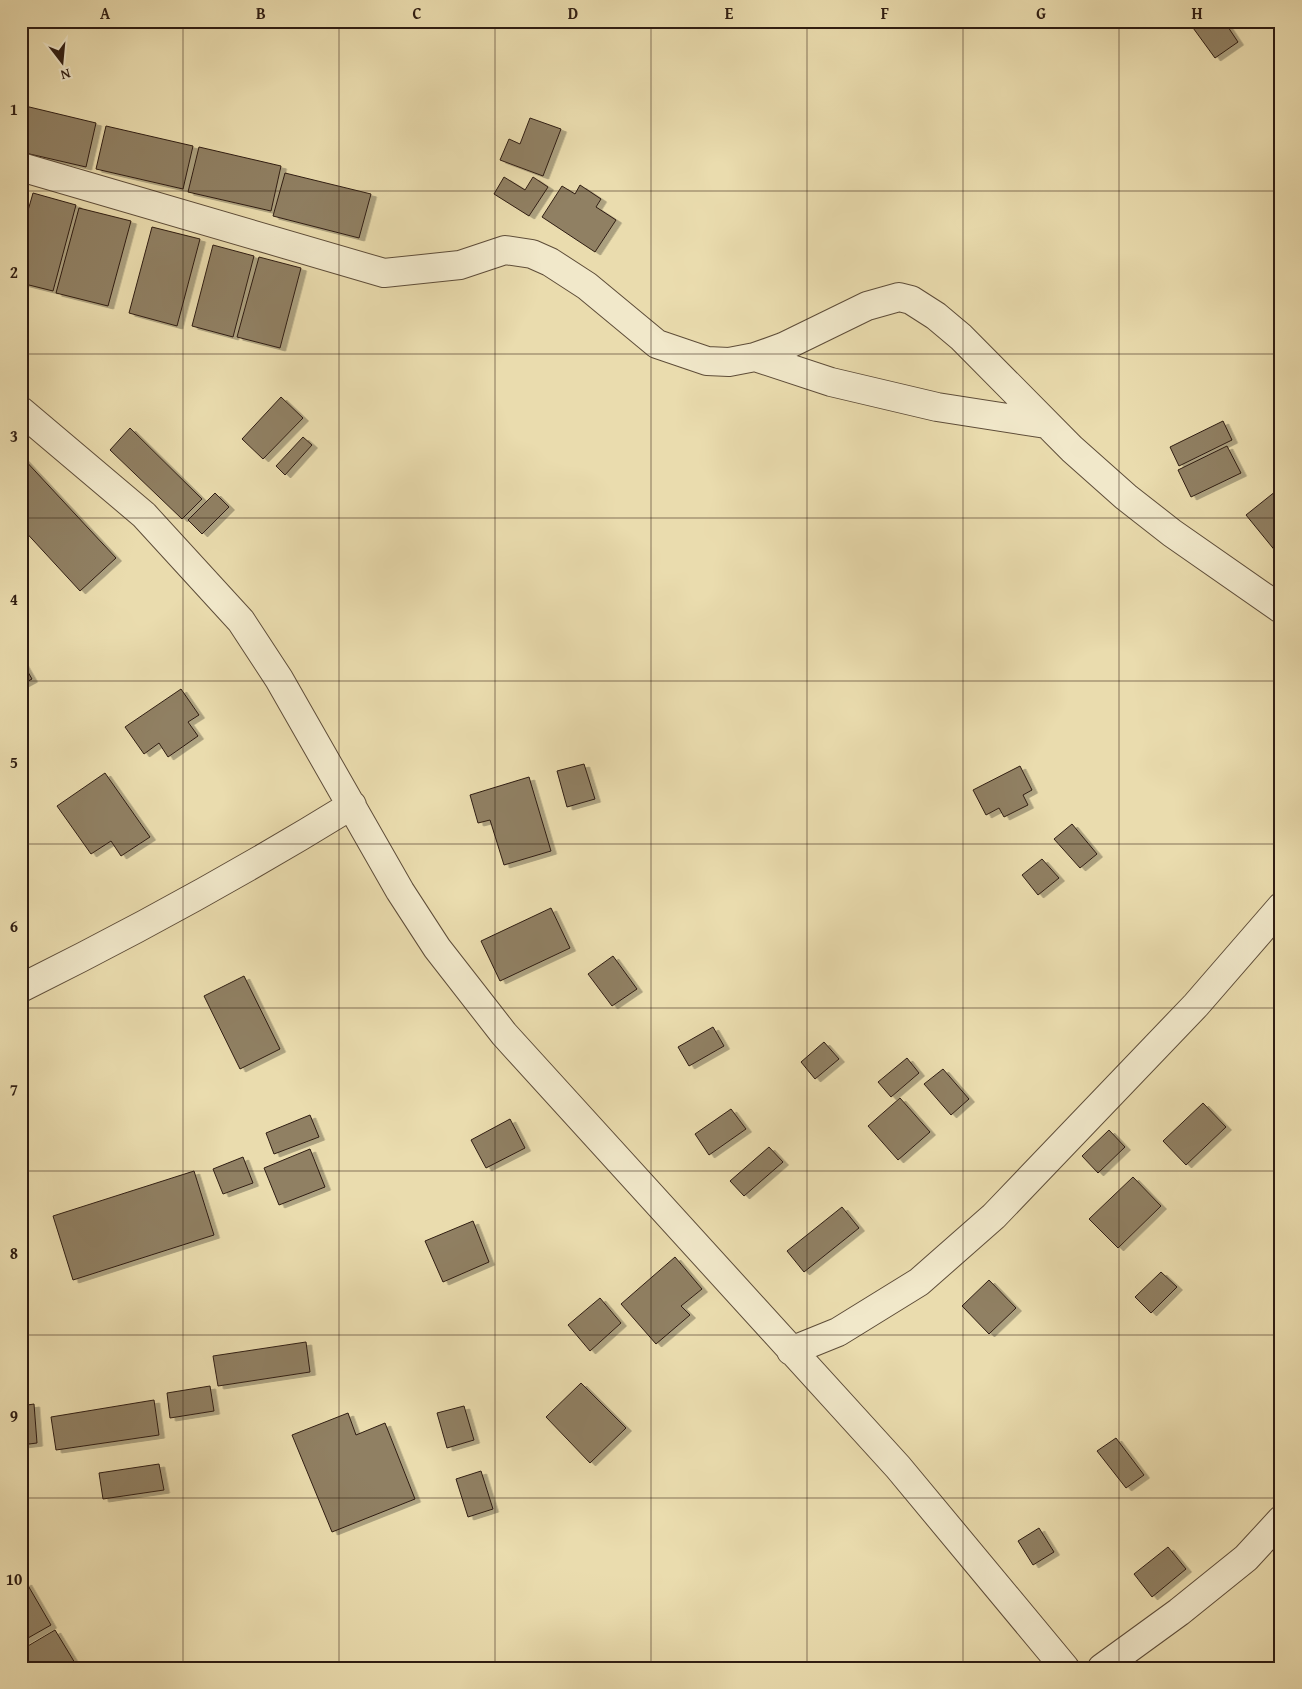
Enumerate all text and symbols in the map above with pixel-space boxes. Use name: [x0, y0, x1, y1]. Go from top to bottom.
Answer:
text: A: [100, 1, 111, 25]
text: B: [256, 1, 266, 25]
text: C: [412, 1, 422, 25]
text: D: [568, 1, 578, 25]
text: E: [725, 1, 734, 25]
text: F: [881, 1, 889, 25]
text: G: [1036, 1, 1046, 25]
text: H: [1191, 1, 1203, 25]
north arrow: [38, 38, 88, 88]
text: N: [58, 64, 73, 86]
text: 1: [10, 97, 18, 121]
text: 2: [10, 260, 18, 284]
text: 3: [10, 424, 18, 448]
text: 4: [10, 587, 18, 611]
text: 5: [10, 750, 18, 774]
text: 6: [10, 914, 18, 938]
text: 7: [10, 1077, 18, 1101]
text: 8: [10, 1241, 18, 1265]
text: 9: [10, 1404, 18, 1428]
text: 10: [6, 1567, 22, 1591]

